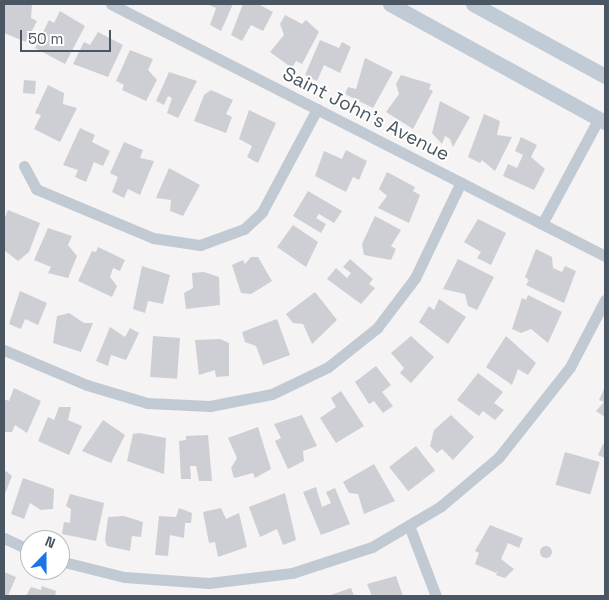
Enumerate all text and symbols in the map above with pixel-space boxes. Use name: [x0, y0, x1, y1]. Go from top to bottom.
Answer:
scale bar: [22, 20, 114, 52]
text: 50 m: [28, 29, 63, 48]
street label: Saint John's Avenue: [279, 62, 453, 166]
north arrow: [20, 530, 70, 580]
text: N: [43, 532, 58, 552]

